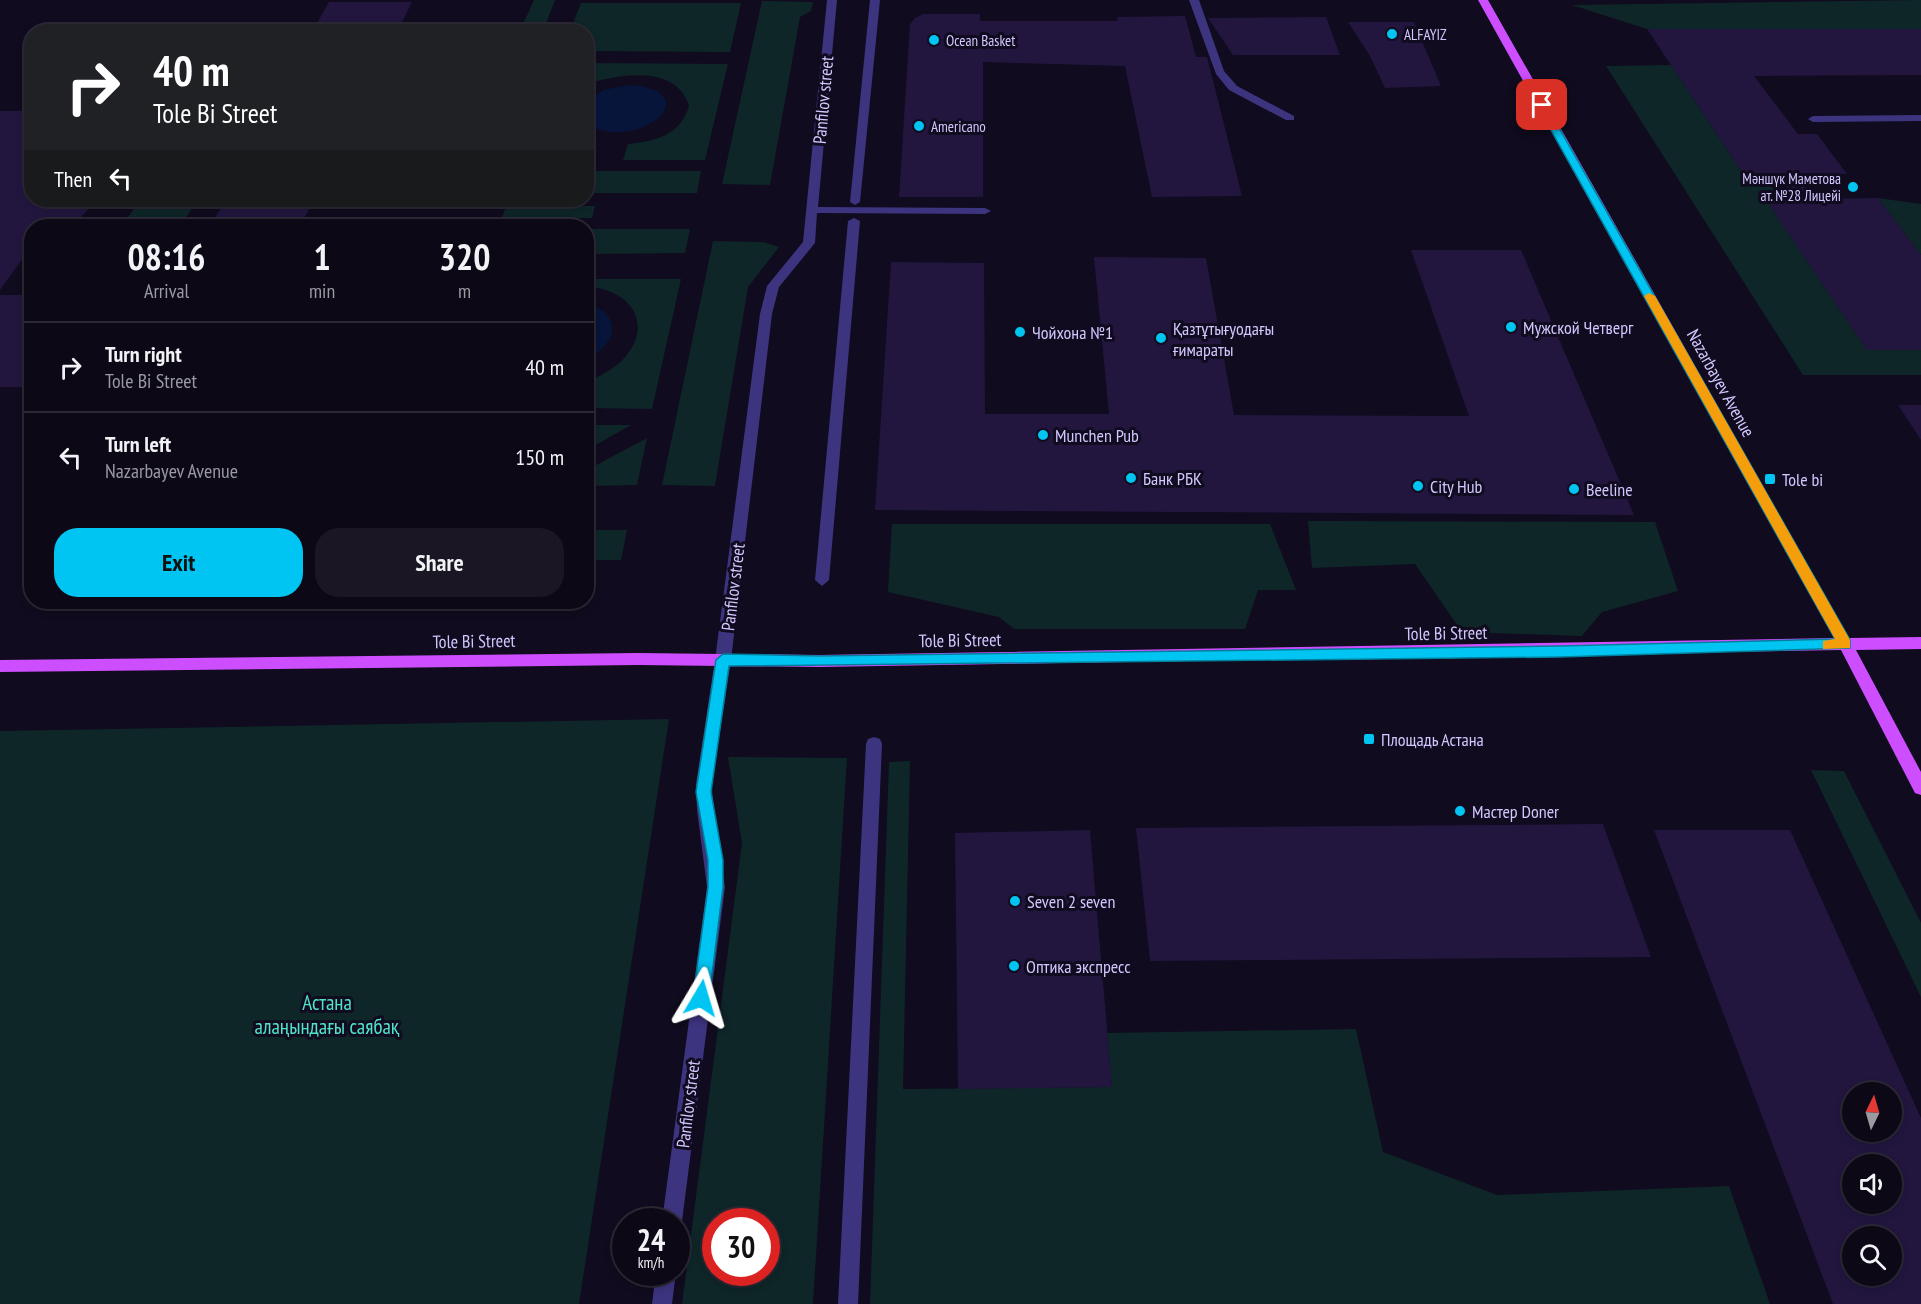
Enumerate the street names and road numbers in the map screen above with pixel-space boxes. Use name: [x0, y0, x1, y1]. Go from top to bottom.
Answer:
street label: Panfilov street: [808, 55, 838, 145]
street label: Nazarbayev Avenue: [1682, 325, 1760, 441]
street label: Panfilov street: [716, 542, 750, 632]
street label: Tole Bi Street: [1404, 621, 1488, 645]
street label: Tole Bi Street: [918, 628, 1002, 652]
street label: Tole Bi Street: [432, 629, 516, 653]
street label: Panfilov street: [671, 1059, 705, 1149]

